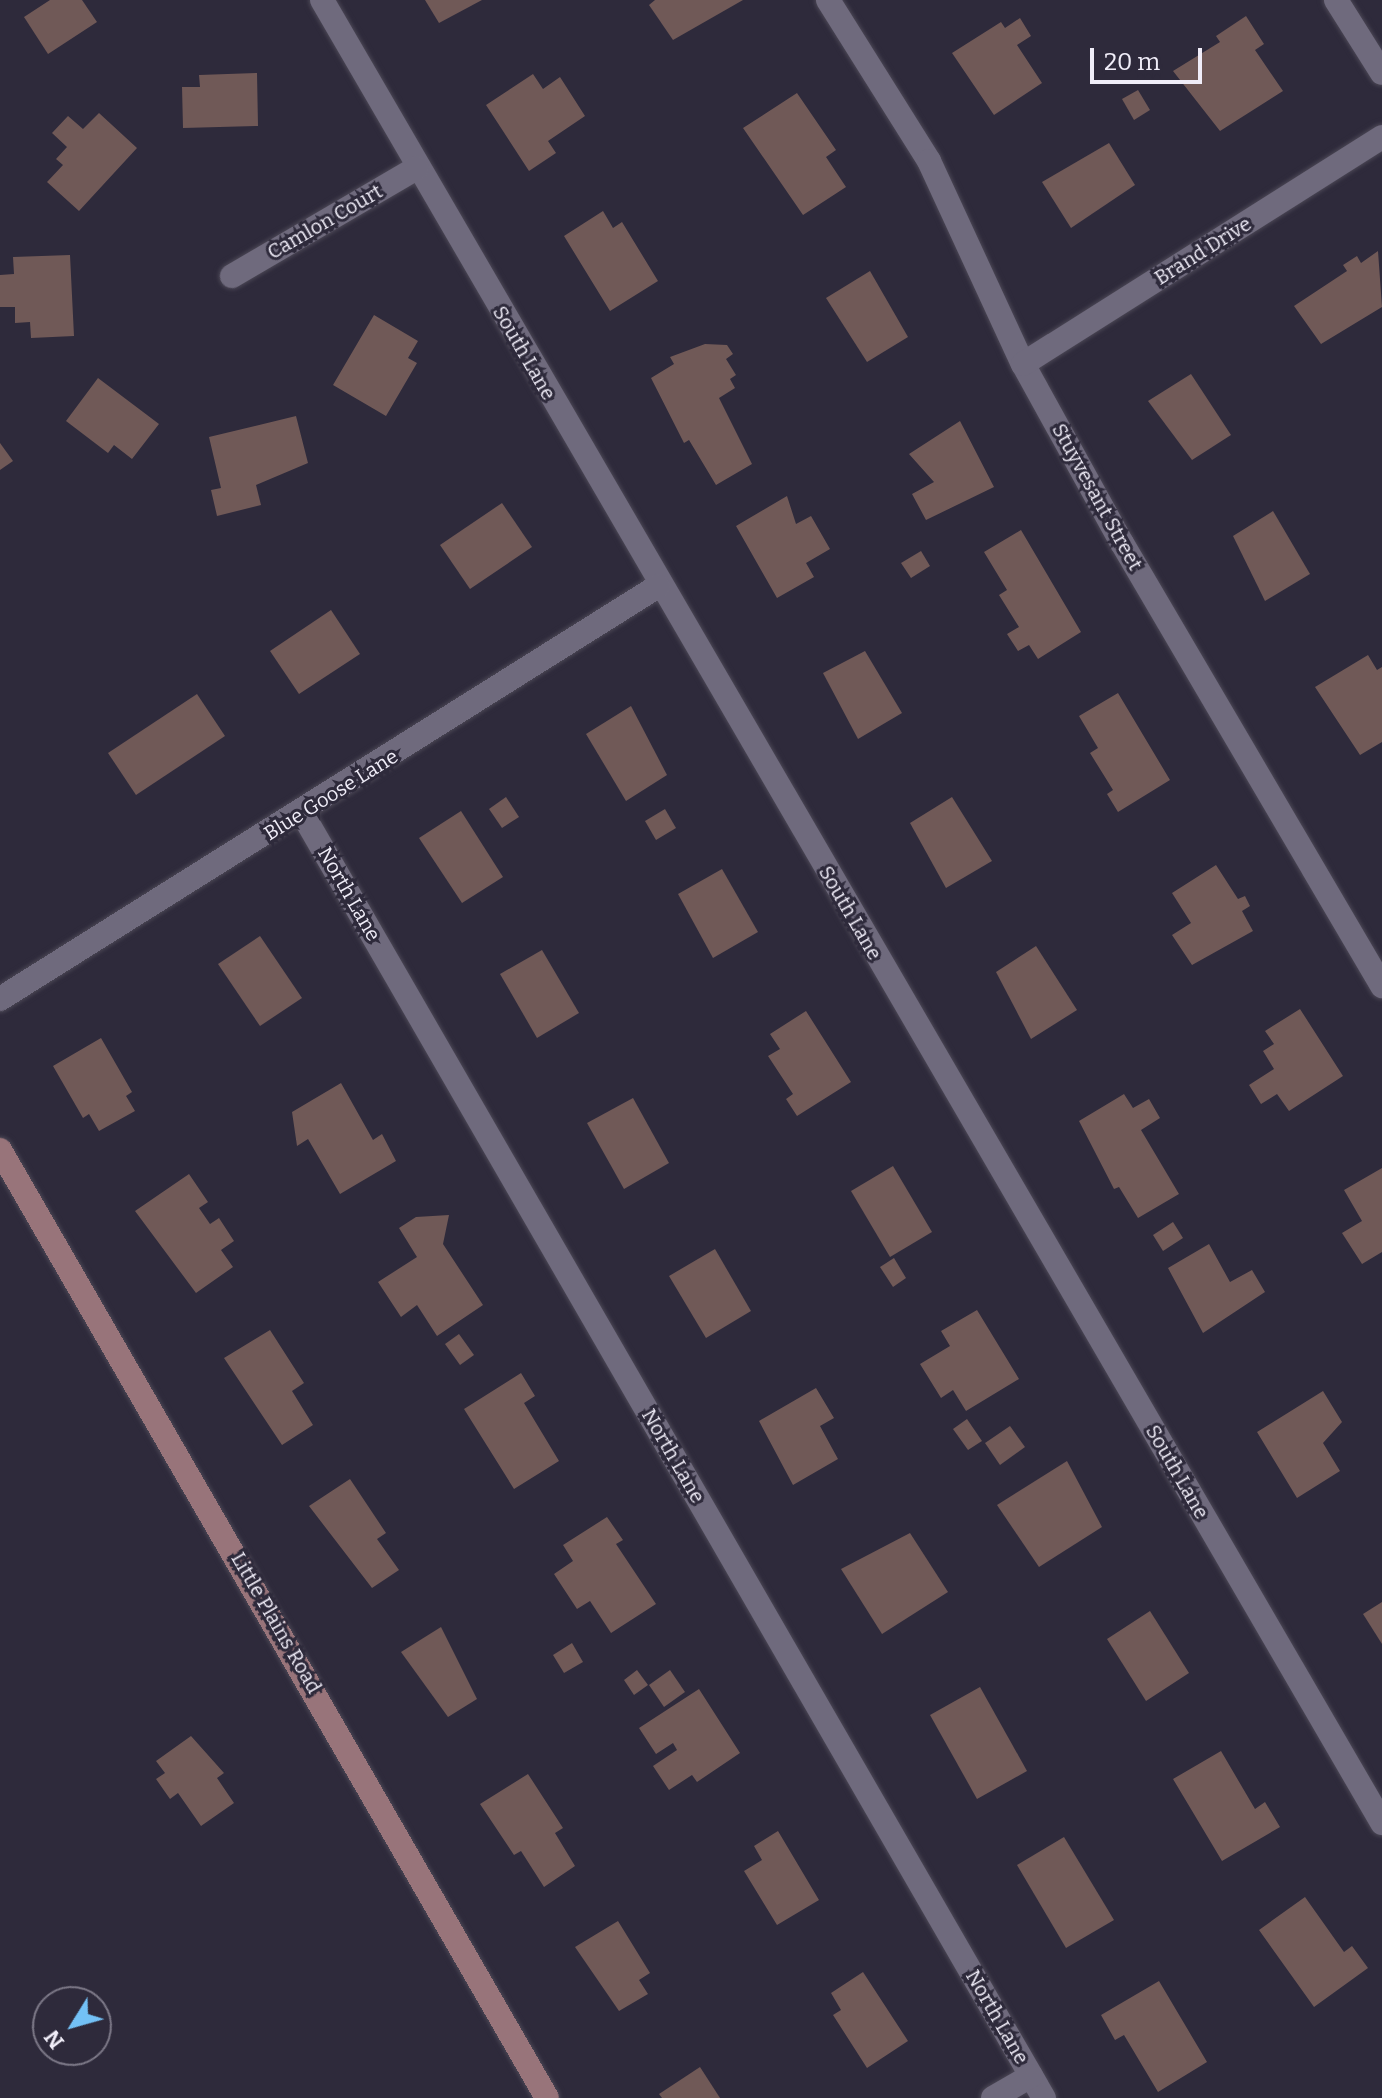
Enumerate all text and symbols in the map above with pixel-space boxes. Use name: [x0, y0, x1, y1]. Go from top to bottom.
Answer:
scale bar: [1094, 32, 1206, 82]
text: 20 m: [1104, 48, 1160, 76]
street label: Camlon Court: [263, 179, 387, 265]
street label: Brand Drive: [1150, 212, 1256, 290]
street label: South Lane: [487, 302, 561, 404]
street label: Stuyvesant Street: [1047, 419, 1147, 575]
street label: Blue Goose Lane: [260, 744, 402, 846]
street label: North Lane: [312, 843, 386, 945]
street label: South Lane: [813, 862, 887, 964]
street label: North Lane: [636, 1405, 710, 1507]
street label: South Lane: [1140, 1421, 1214, 1523]
street label: Little Plains Road: [226, 1548, 326, 1698]
street label: North Lane: [960, 1966, 1034, 2068]
north arrow: [32, 1986, 112, 2066]
text: N: [38, 2025, 70, 2054]

